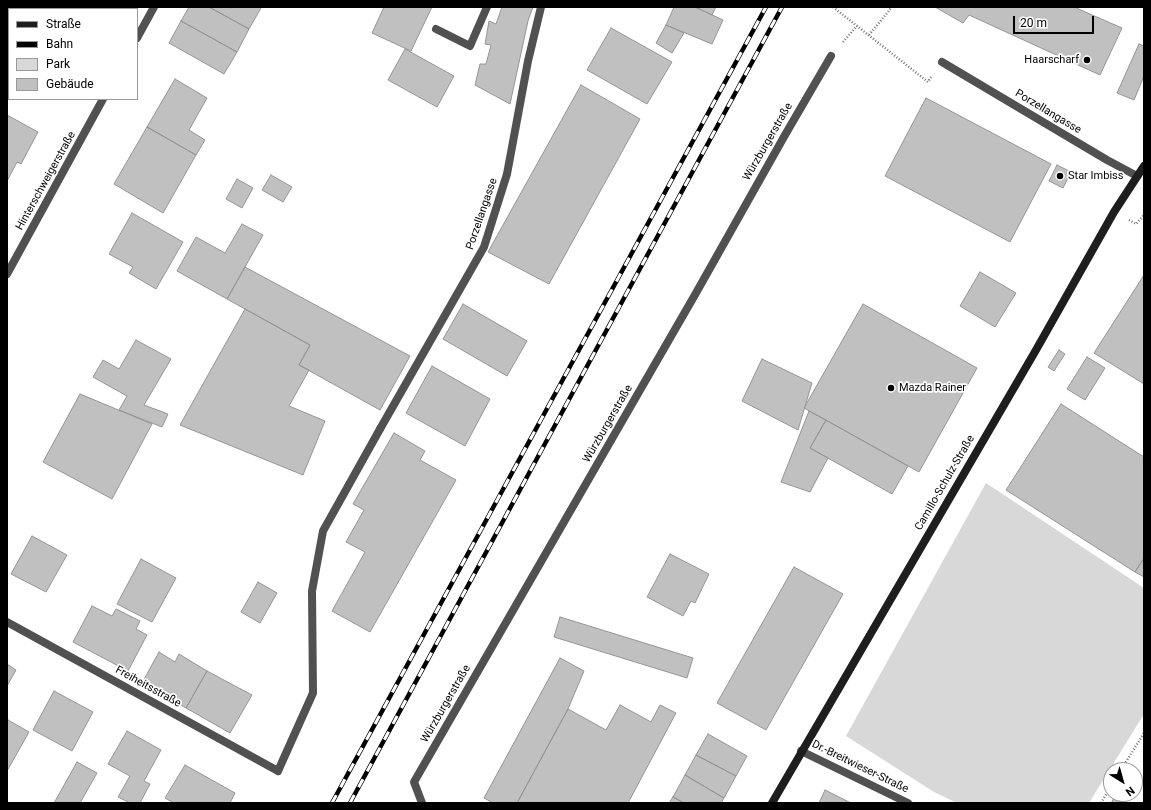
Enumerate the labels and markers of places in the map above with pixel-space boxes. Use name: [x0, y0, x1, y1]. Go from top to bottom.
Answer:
place label: Haarscharf: [1024, 53, 1079, 67]
marker: Haarscharf: [1082, 55, 1092, 65]
place label: Star Imbiss: [1068, 169, 1123, 183]
marker: Star Imbiss: [1055, 171, 1065, 181]
place label: Mazda Rainer: [899, 381, 966, 395]
marker: Mazda Rainer: [886, 383, 896, 393]

